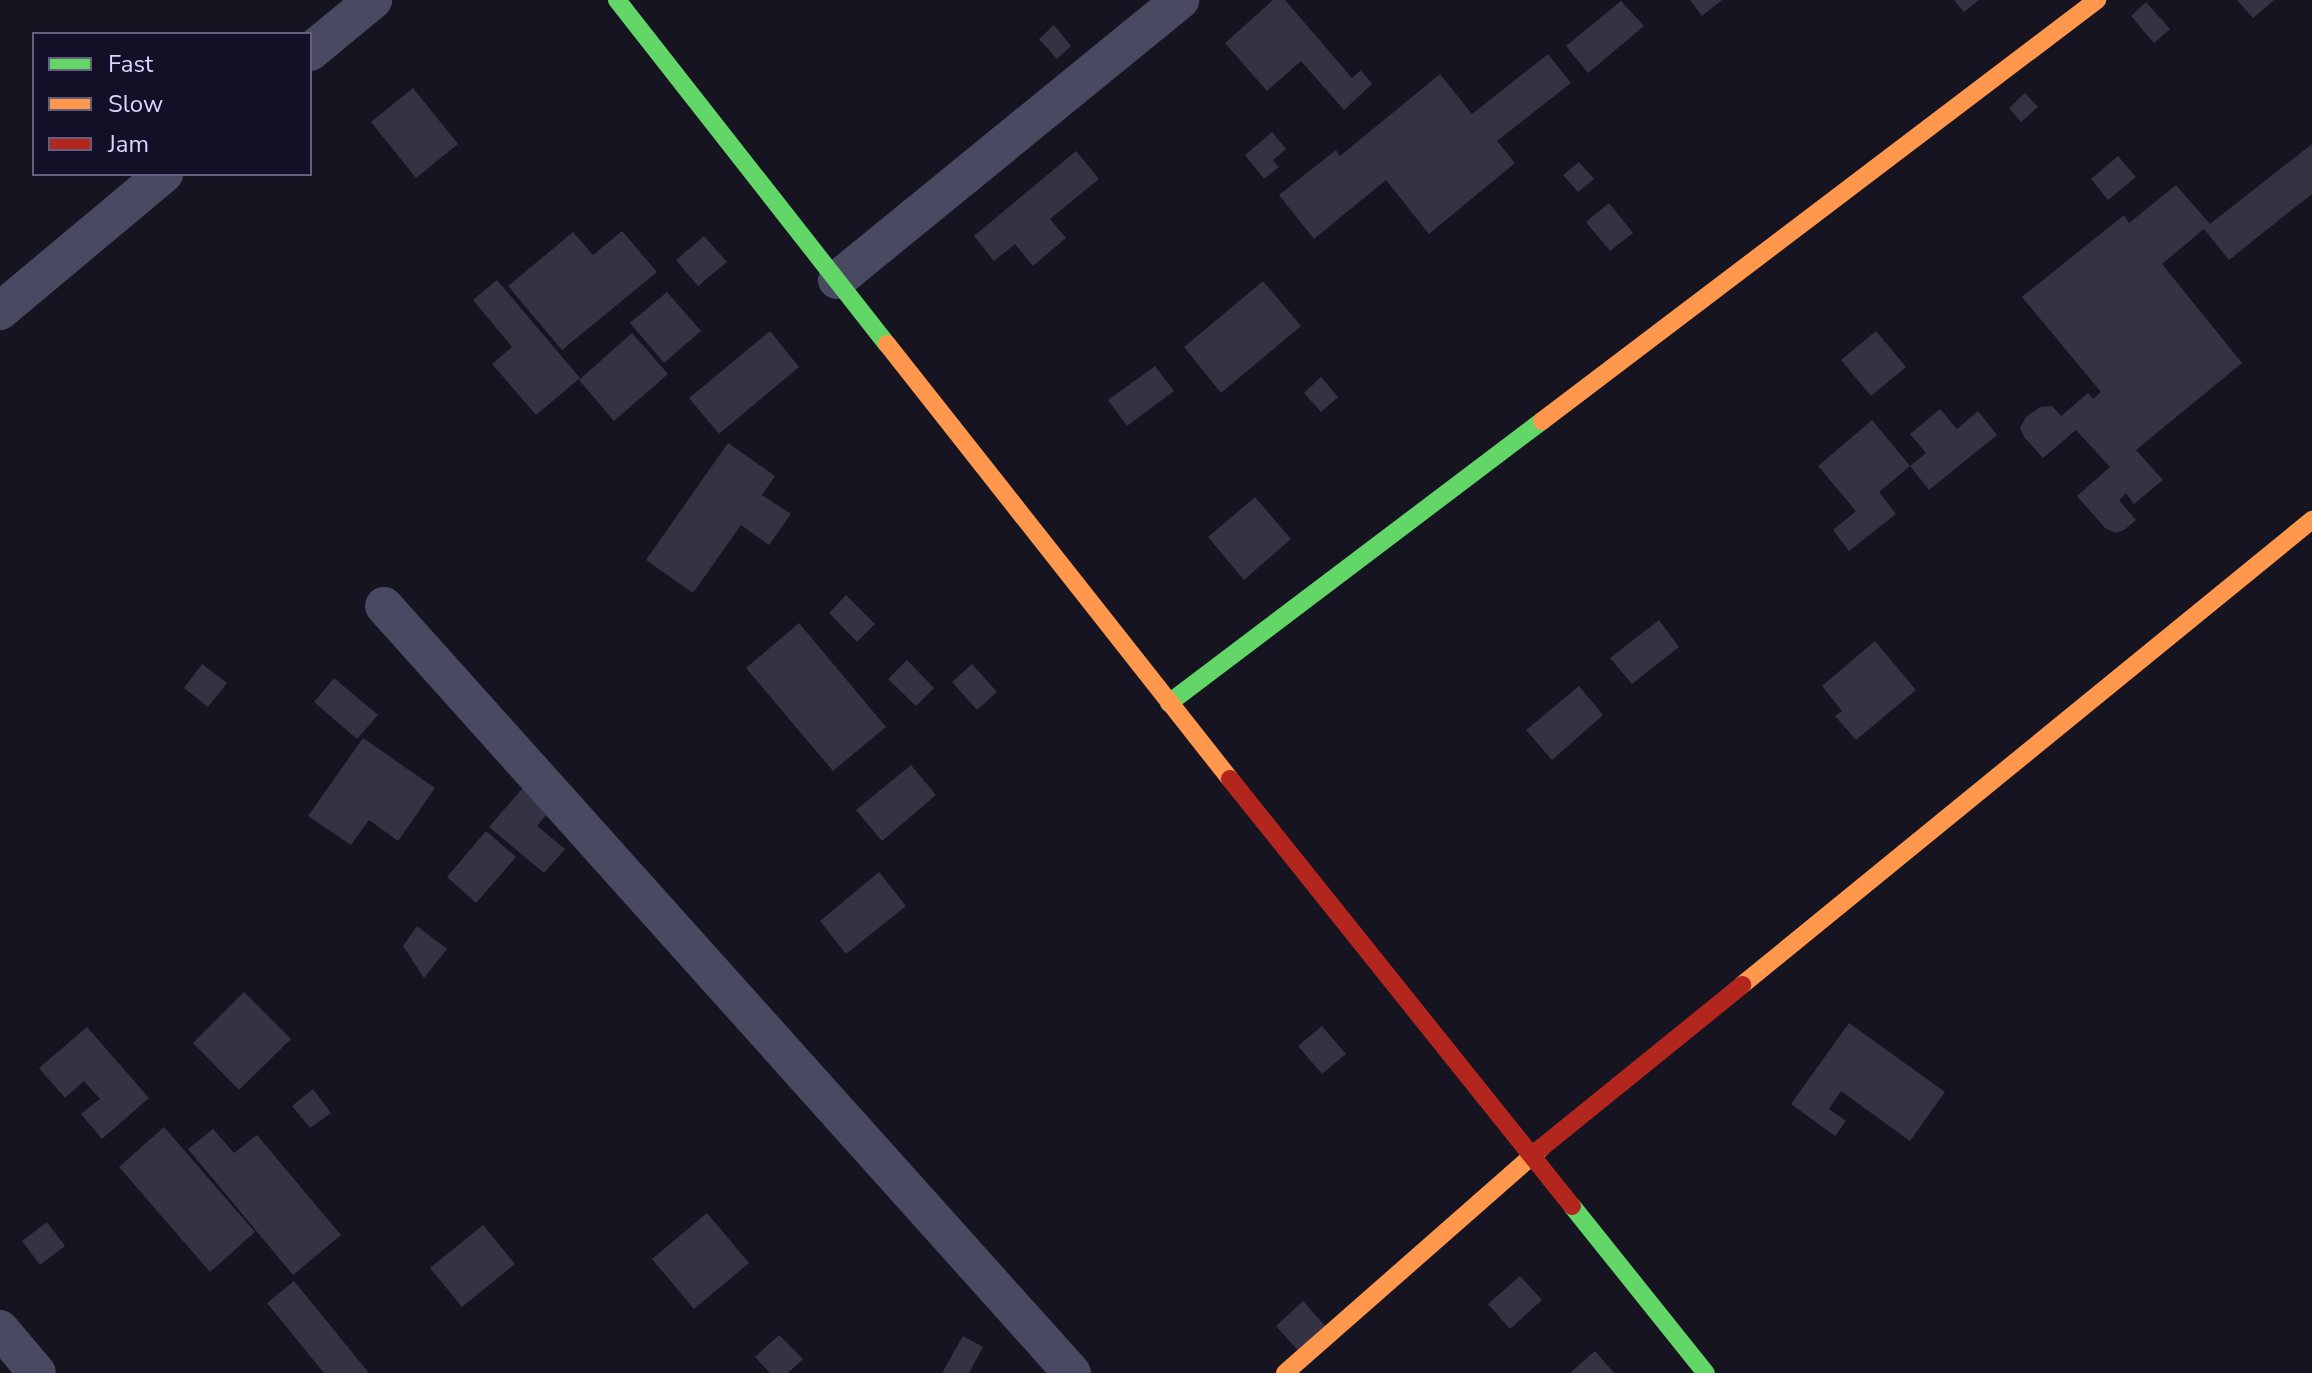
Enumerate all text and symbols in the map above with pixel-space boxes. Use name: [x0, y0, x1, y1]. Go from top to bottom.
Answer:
legend: [32, 32, 312, 176]
text: Fast: [108, 48, 153, 80]
text: Slow: [108, 88, 163, 120]
text: Jam: [108, 128, 149, 160]

